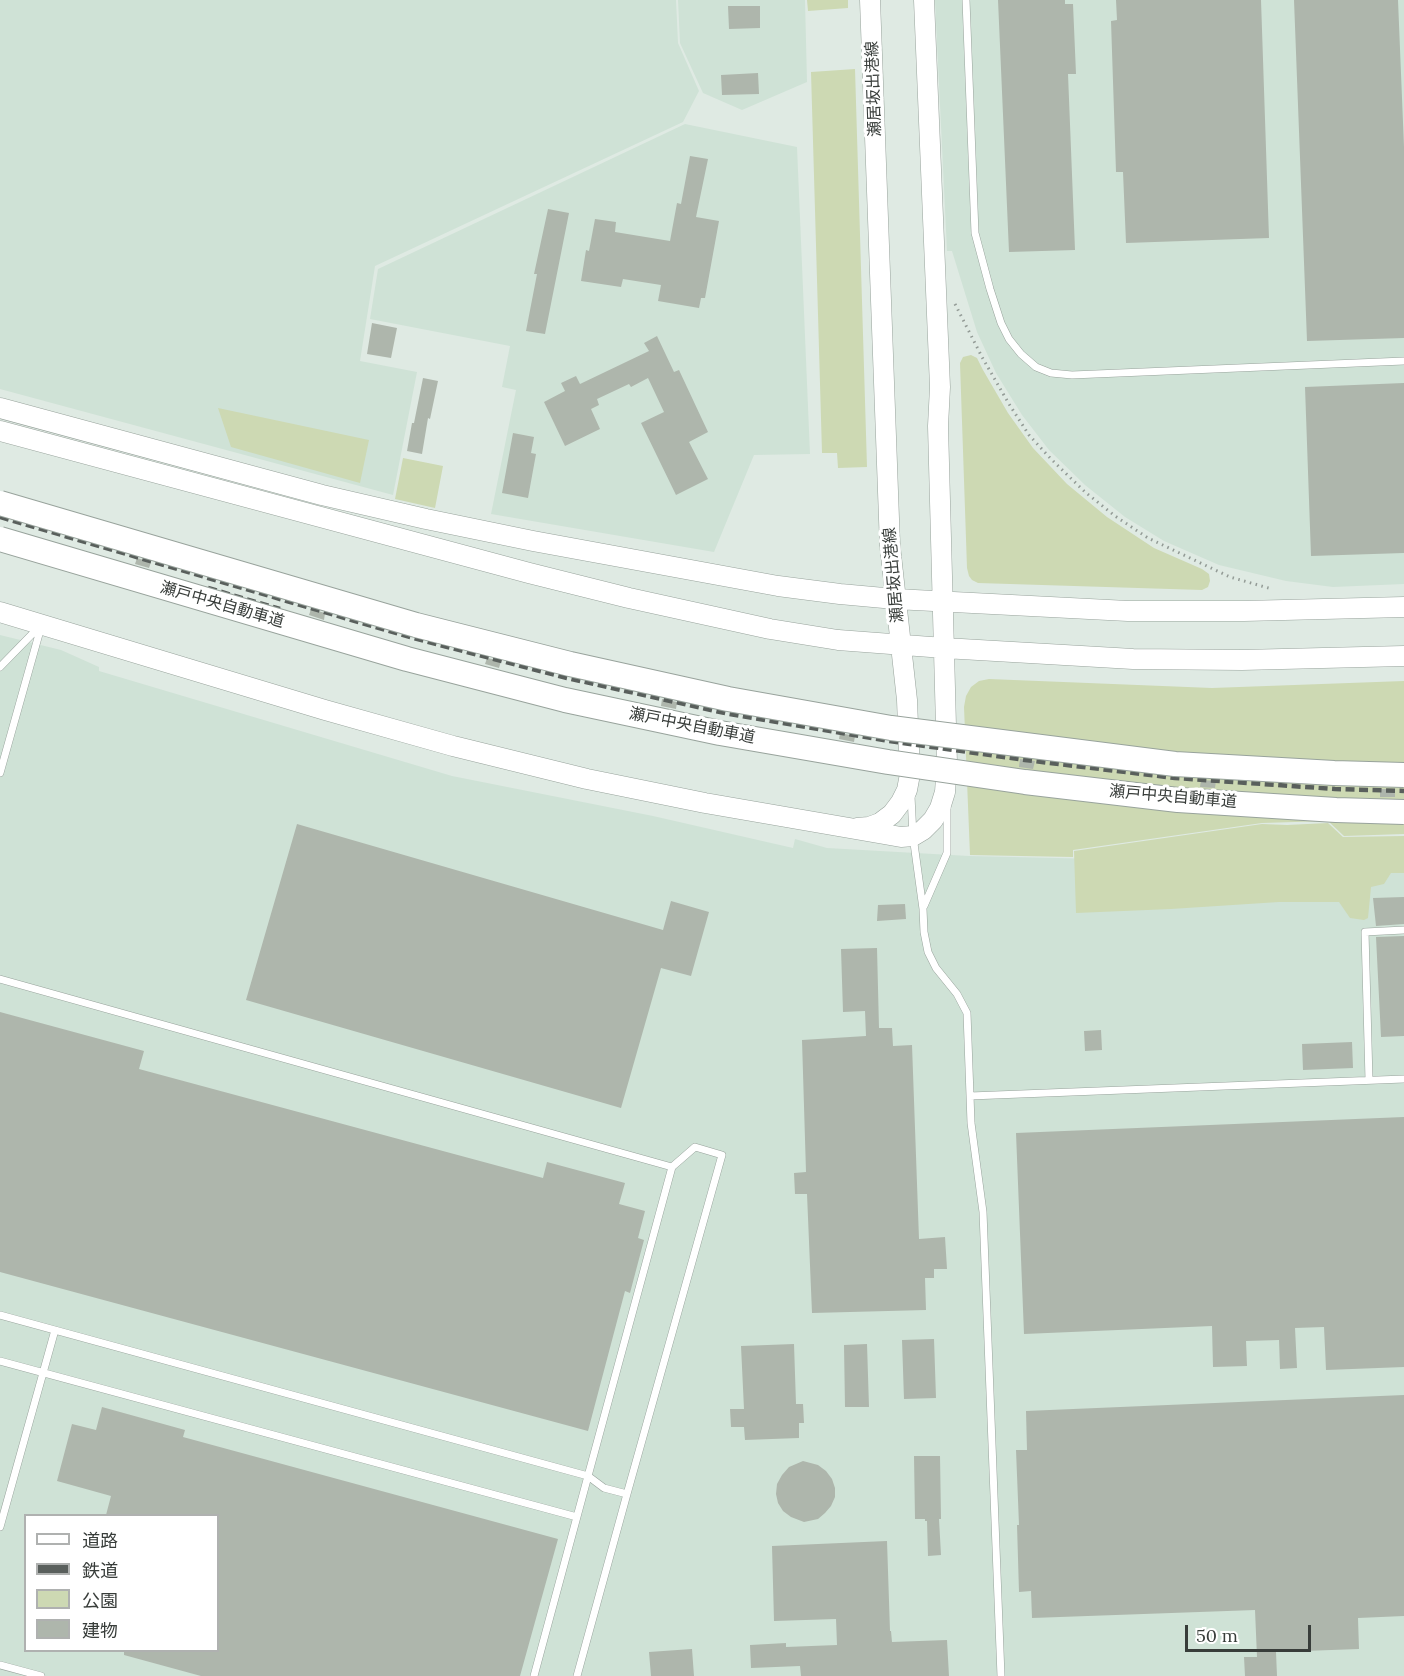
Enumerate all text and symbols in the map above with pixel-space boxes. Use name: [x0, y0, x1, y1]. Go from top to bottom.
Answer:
street label: 瀬居坂出港線: [863, 41, 885, 137]
street label: 瀬居坂出港線: [880, 526, 908, 624]
street label: 瀬戸中央自動車道: [158, 578, 286, 632]
street label: 瀬戸中央自動車道: [627, 704, 757, 748]
street label: 瀬戸中央自動車道: [1108, 782, 1238, 812]
legend: [24, 1514, 219, 1652]
text: 道路: [82, 1529, 118, 1552]
text: 鉄道: [82, 1559, 118, 1582]
text: 公園: [82, 1589, 118, 1612]
scale bar: [1188, 1613, 1314, 1651]
text: 建物: [82, 1619, 118, 1642]
text: 50 m: [1196, 1624, 1238, 1647]

